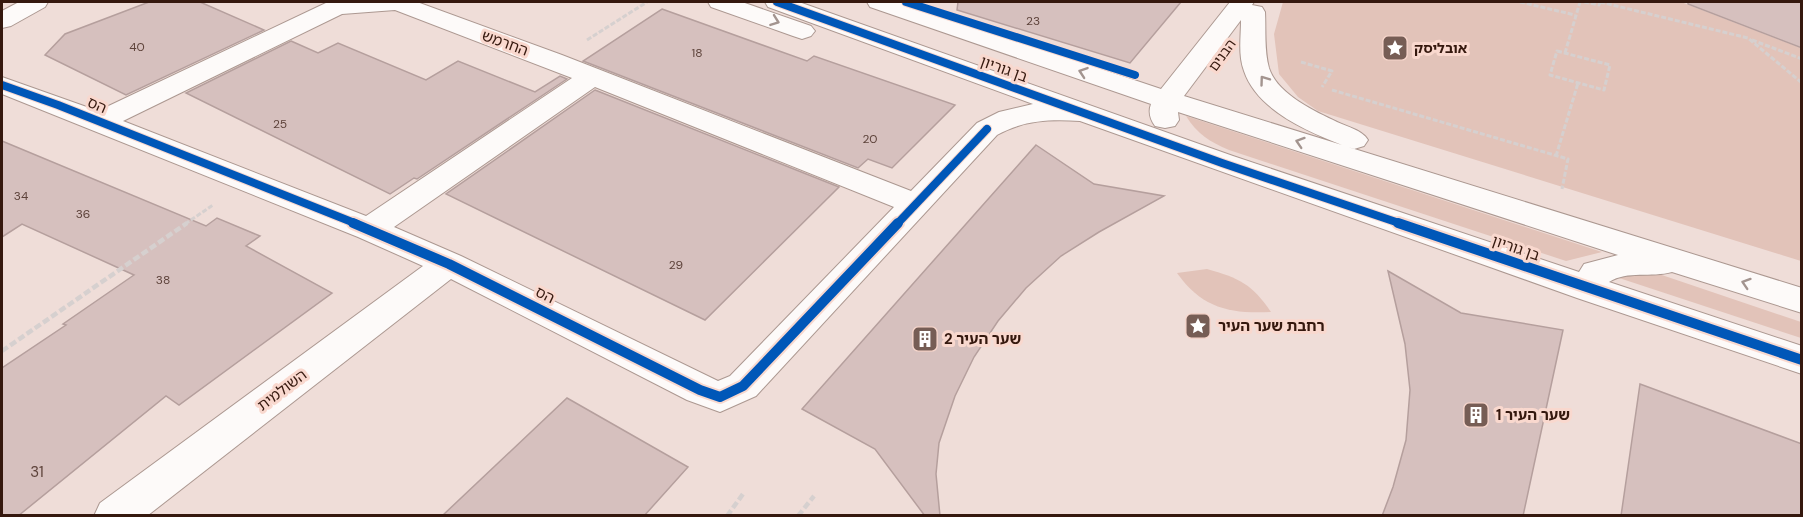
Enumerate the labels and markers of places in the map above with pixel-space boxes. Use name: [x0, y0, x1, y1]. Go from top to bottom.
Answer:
place icon: אובליסק: [1380, 33, 1410, 63]
place label: אובליסק: [1414, 39, 1468, 57]
place icon: רחבת שער העיר: [1183, 311, 1213, 341]
place label: רחבת שער העיר: [1218, 316, 1325, 336]
building icon: שער העיר 2: [910, 324, 940, 354]
place label: שער העיר 2: [944, 329, 1021, 349]
building icon: שער העיר 1: [1461, 400, 1491, 430]
place label: שער העיר 1: [1496, 405, 1570, 425]

